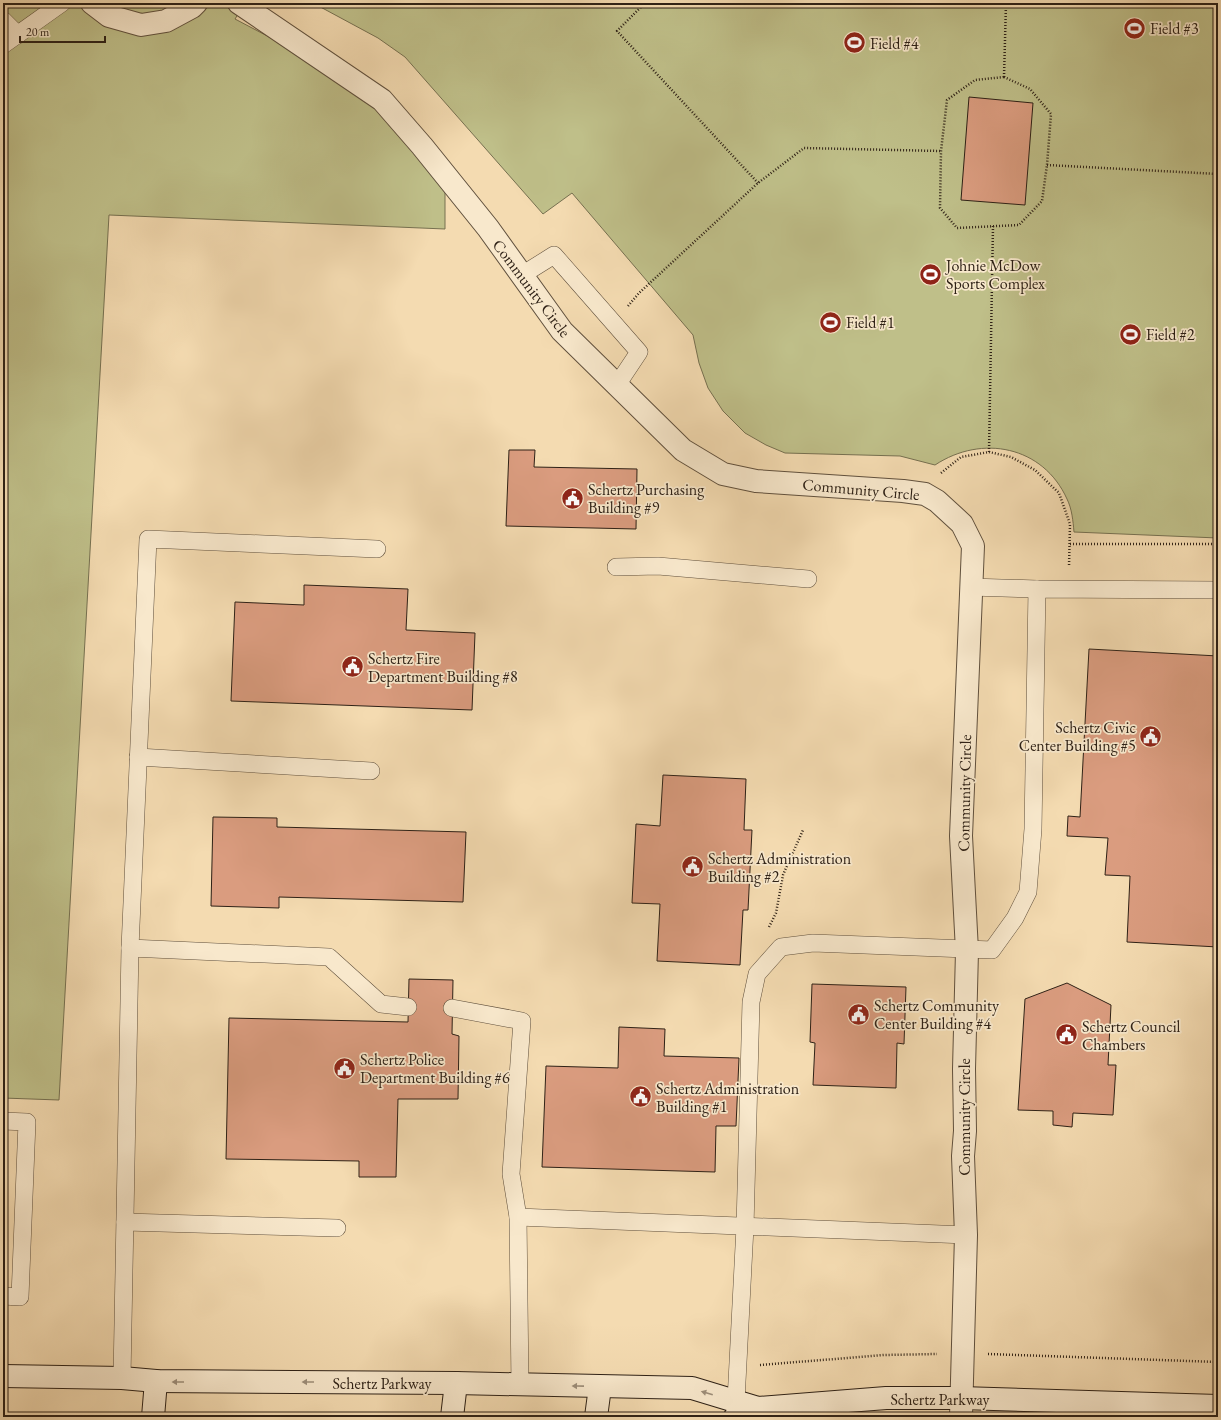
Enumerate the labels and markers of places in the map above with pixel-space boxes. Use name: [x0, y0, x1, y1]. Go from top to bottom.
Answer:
sports icon: Field #3: [1122, 15, 1148, 41]
place label: Field #3: [1150, 18, 1199, 39]
sports icon: Field #4: [841, 30, 867, 56]
place label: Field #4: [870, 33, 919, 54]
place label: Johnie McDow Sports Complex: [944, 255, 1045, 294]
sports icon: Johnie McDow Sports Complex: [917, 261, 943, 287]
sports icon: Field #1: [817, 309, 843, 335]
place label: Field #1: [846, 312, 895, 333]
sports icon: Field #2: [1117, 321, 1143, 347]
place label: Field #2: [1146, 324, 1195, 345]
place label: Schertz Purchasing Building #9: [588, 479, 705, 518]
public building icon: Schertz Purchasing Building #9: [559, 485, 585, 511]
place label: Schertz Fire Department Building #8: [368, 648, 518, 687]
public building icon: Schertz Fire Department Building #8: [340, 654, 366, 680]
place label: Schertz Civic Center Building #5: [1019, 717, 1136, 756]
public building icon: Schertz Civic Center Building #5: [1138, 723, 1164, 749]
place label: Schertz Administration Building #2: [708, 848, 852, 887]
public building icon: Schertz Administration Building #2: [679, 854, 705, 880]
place label: Schertz Community Center Building #4: [874, 995, 1000, 1034]
public building icon: Schertz Community Center Building #4: [845, 1001, 871, 1027]
place label: Schertz Council Chambers: [1082, 1016, 1181, 1055]
public building icon: Schertz Council Chambers: [1053, 1022, 1079, 1048]
place label: Schertz Police Department Building #6: [360, 1049, 510, 1088]
public building icon: Schertz Police Department Building #6: [331, 1055, 357, 1081]
place label: Schertz Administration Building #1: [656, 1078, 800, 1117]
public building icon: Schertz Administration Building #1: [628, 1084, 654, 1110]

